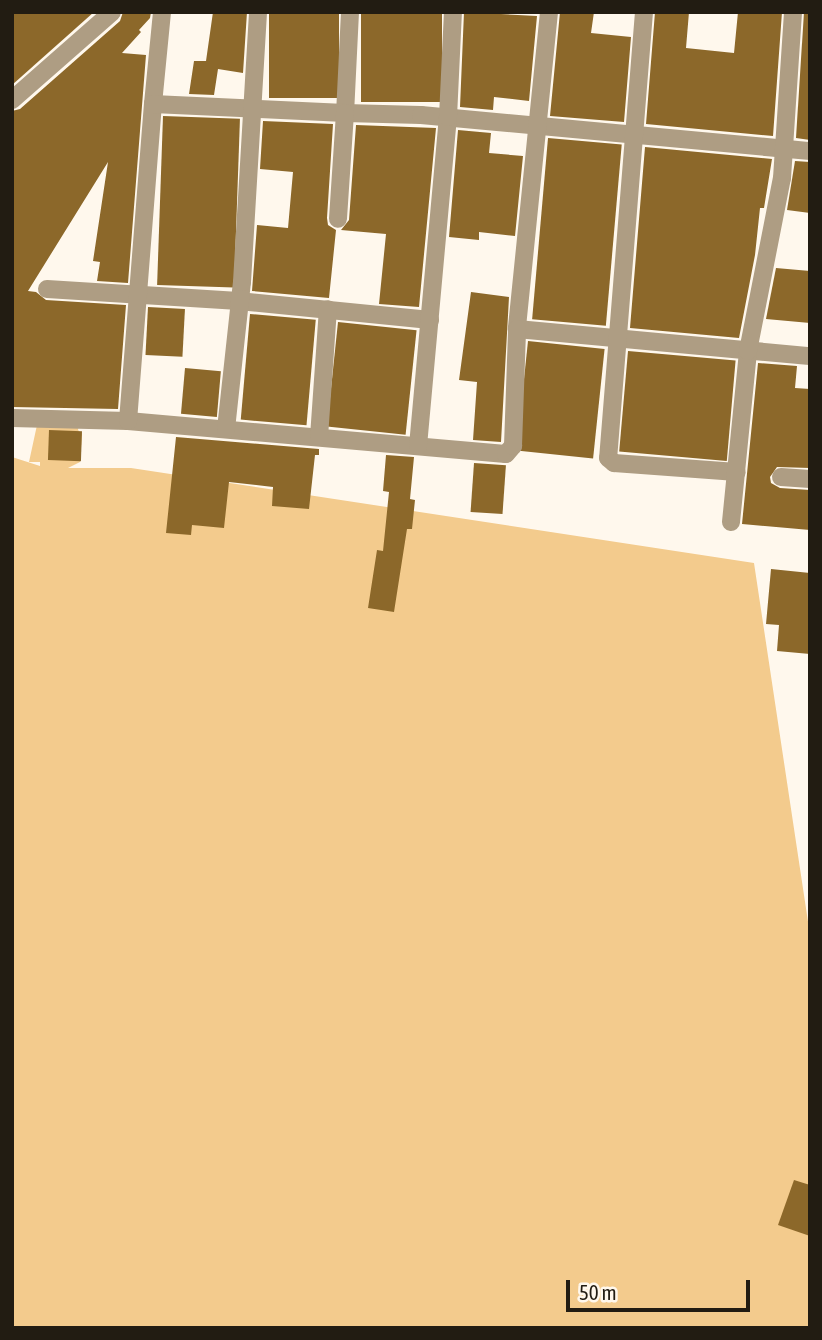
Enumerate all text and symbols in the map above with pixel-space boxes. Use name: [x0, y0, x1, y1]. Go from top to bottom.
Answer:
scale bar: [570, 1266, 754, 1310]
text: 50 m: [579, 1280, 617, 1304]

